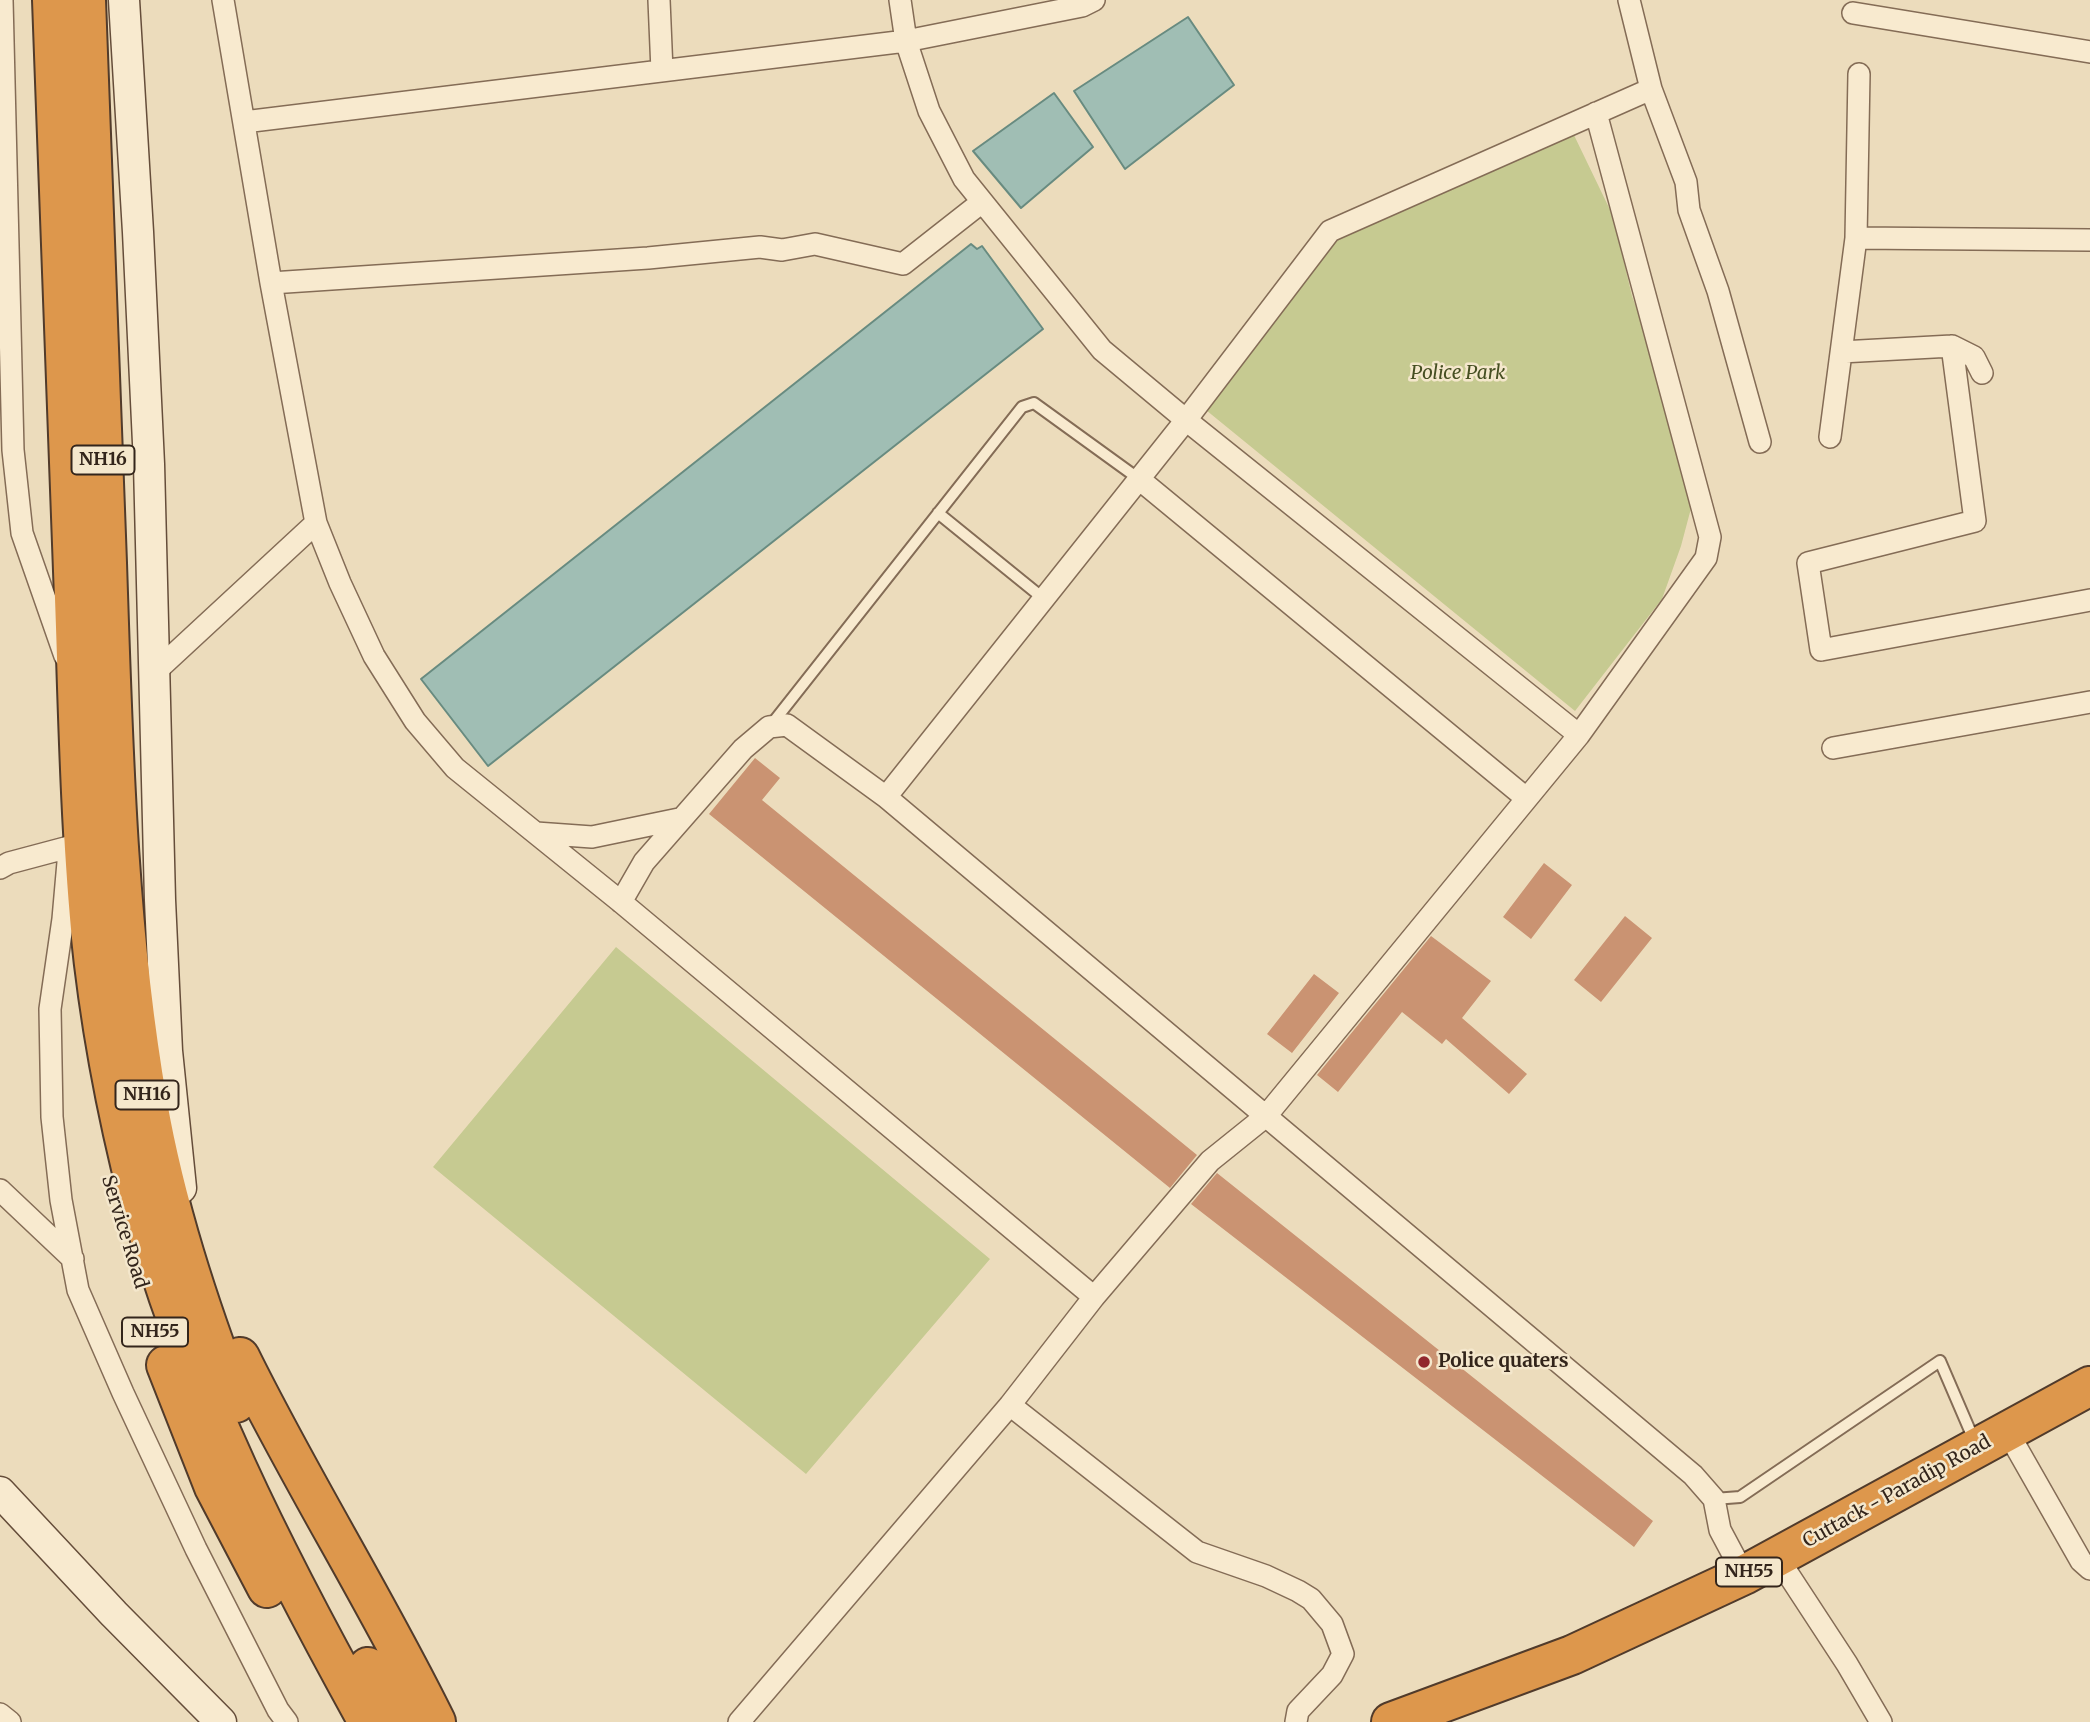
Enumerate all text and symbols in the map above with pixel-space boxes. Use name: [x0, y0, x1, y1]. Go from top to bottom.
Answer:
park label: Police Park: [1411, 363, 1505, 385]
road number: NH16: [72, 446, 134, 474]
road number: NH16: [116, 1080, 178, 1110]
street label: Service Road: [96, 1173, 152, 1291]
road number: NH55: [122, 1317, 188, 1346]
place label: Police quaters: [1438, 1351, 1569, 1373]
marker: Police quaters: [1416, 1354, 1432, 1370]
street label: Cuttack - Paradip Road: [1799, 1431, 1995, 1553]
road number: NH55: [1716, 1558, 1782, 1587]

